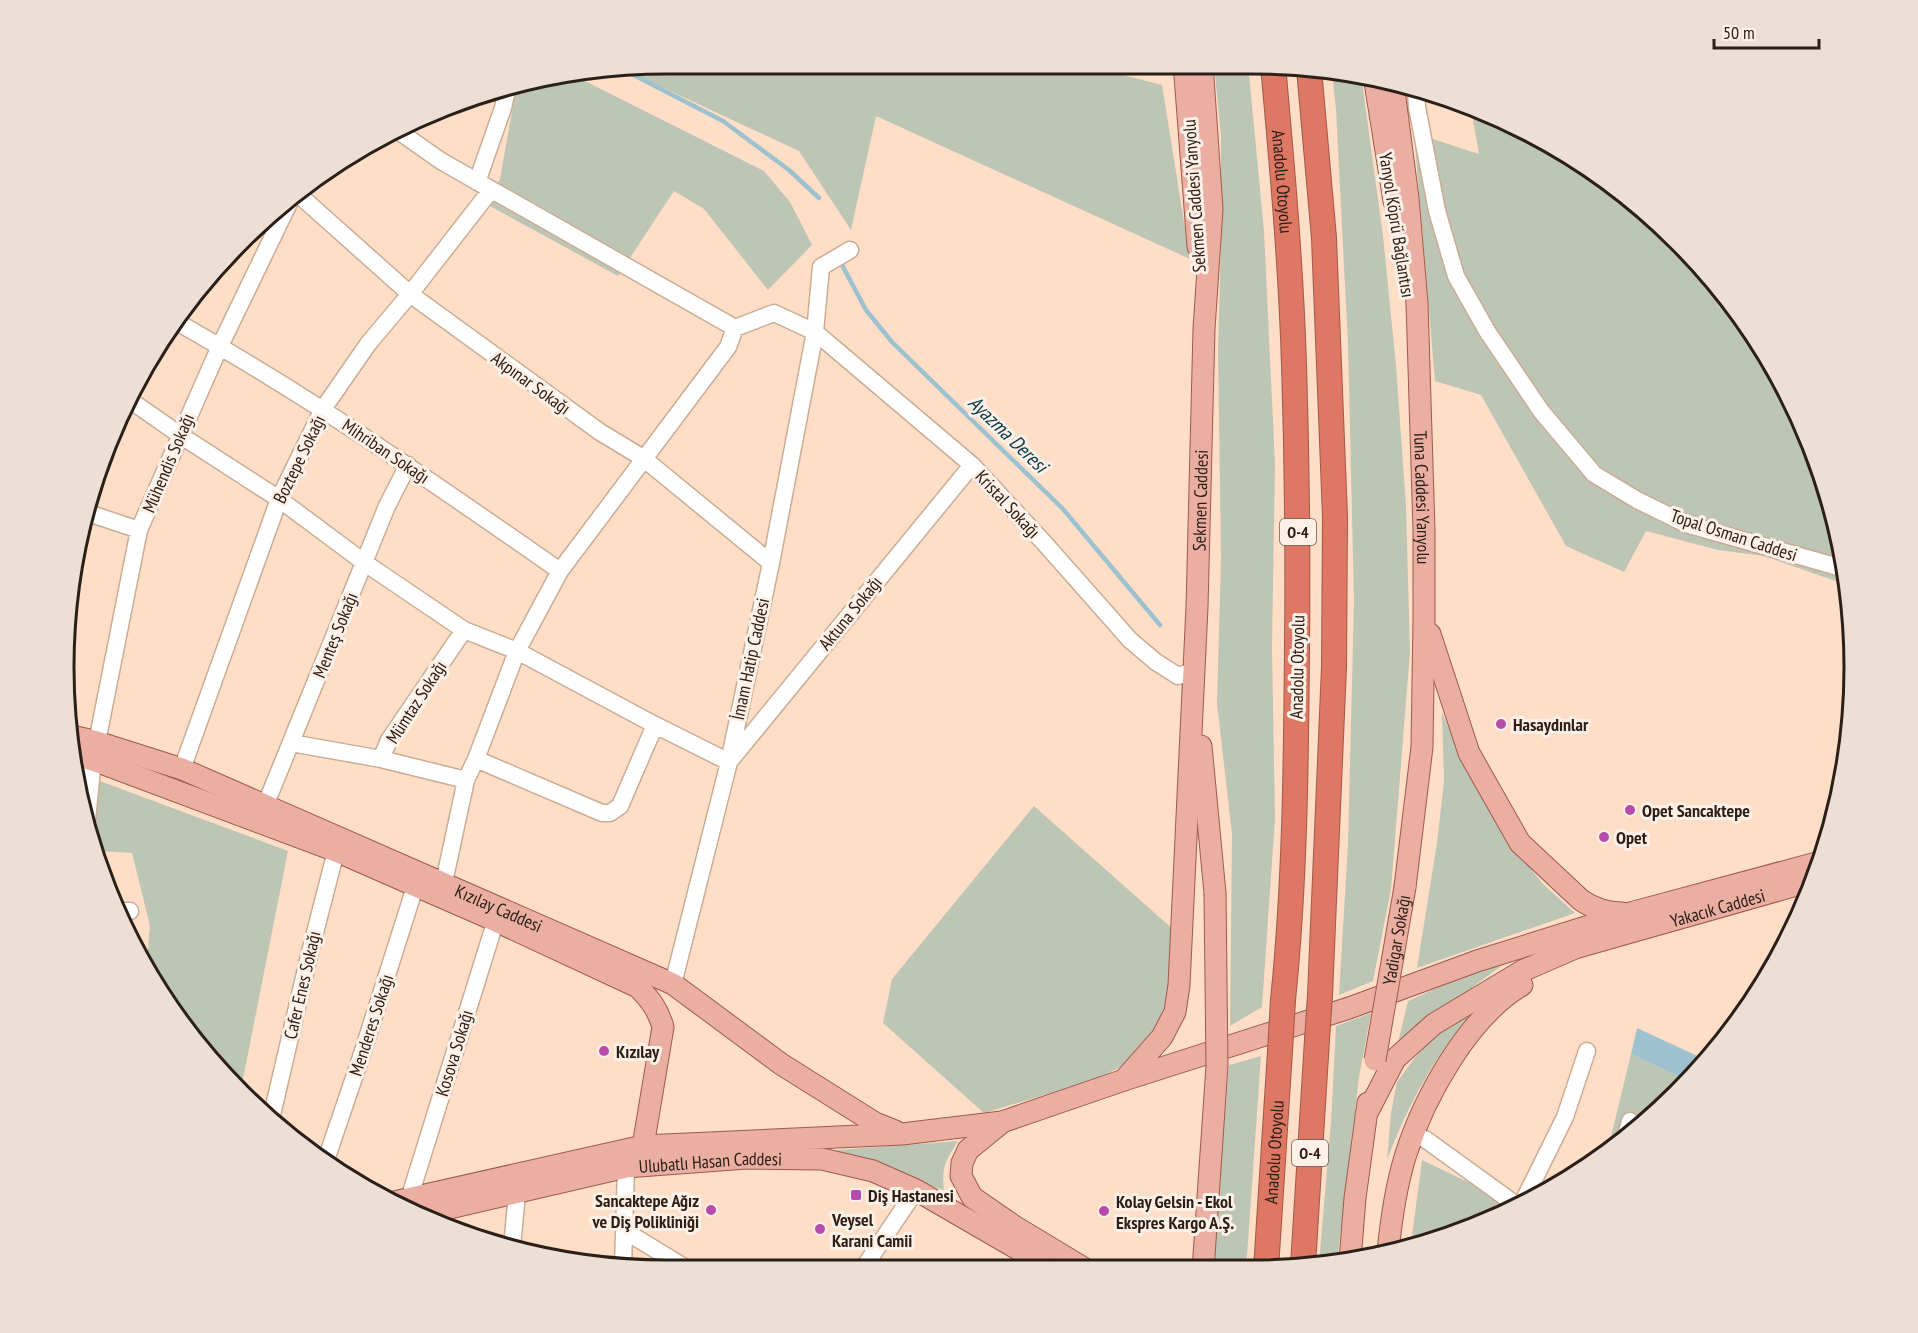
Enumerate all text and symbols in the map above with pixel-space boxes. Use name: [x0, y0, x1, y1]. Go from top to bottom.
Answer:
scale bar: [1714, 12, 1819, 50]
text: 50 m: [1723, 21, 1755, 44]
street label: Sekmen Caddesi Yanyolu: [1177, 119, 1211, 273]
street label: Anadolu Otoyolu: [1267, 129, 1299, 234]
street label: Yanyol Köprü Bağlantısı: [1374, 151, 1420, 299]
street label: Akpınar Sokağı: [487, 347, 575, 419]
water label: Ayazma Deresi: [963, 390, 1055, 480]
street label: Mühendis Sokağı: [137, 410, 199, 516]
street label: Boztepe Sokağı: [268, 411, 330, 507]
street label: Mihriban Sokağı: [338, 413, 434, 489]
street label: Tuna Caddesi Yanyolu: [1409, 430, 1436, 564]
street label: Sekmen Caddesi: [1187, 449, 1212, 551]
street label: Kristal Sokağı: [971, 465, 1045, 543]
street label: Topal Osman Caddesi: [1668, 504, 1800, 566]
road number: O-4: [1280, 519, 1316, 545]
street label: Aktuna Sokağı: [813, 571, 887, 655]
street label: Menteş Sokağı: [307, 589, 363, 681]
street label: İmam Hatip Caddesi: [726, 596, 774, 722]
street label: Anadolu Otoyolu: [1285, 615, 1309, 719]
street label: Mümtaz Sokağı: [381, 656, 451, 748]
place label: Hasaydınlar: [1513, 713, 1589, 736]
marker: Hasaydınlar: [1494, 717, 1508, 731]
place label: Opet Sancaktepe: [1642, 799, 1750, 822]
marker: Opet Sancaktepe: [1623, 803, 1637, 817]
place label: Opet: [1616, 826, 1648, 849]
marker: Opet: [1597, 830, 1611, 844]
street label: Kızılay Caddesi: [452, 879, 546, 937]
street label: Yakacık Caddesi: [1667, 883, 1767, 932]
street label: Yadigar Sokağı: [1377, 893, 1415, 987]
street label: Cafer Enes Sokağı: [278, 929, 326, 1041]
street label: Menderes Sokağı: [344, 971, 398, 1079]
street label: Kosova Sokağı: [430, 1007, 478, 1099]
place label: Kızılay: [616, 1040, 660, 1063]
marker: Kızılay: [597, 1044, 611, 1058]
street label: Anadolu Otoyolu: [1259, 1100, 1288, 1205]
road number: O-4: [1292, 1140, 1328, 1166]
street label: Ulubatlı Hasan Caddesi: [638, 1146, 782, 1178]
place label: Diş Hastanesi: [868, 1184, 954, 1207]
marker: Diş Hastanesi: [849, 1188, 863, 1202]
place label: Sancaktepe Ağız ve Diş Polikliniği: [591, 1189, 699, 1233]
place label: Kolay Gelsin - Ekol Ekspres Kargo A.Ş.: [1116, 1190, 1234, 1234]
marker: Sancaktepe Ağız ve Diş Polikliniği: [704, 1203, 718, 1217]
marker: Kolay Gelsin - Ekol Ekspres Kargo A.Ş.: [1097, 1204, 1111, 1218]
place label: Veysel Karani Camii: [831, 1208, 912, 1252]
marker: Veysel Karani Camii: [813, 1222, 827, 1236]

